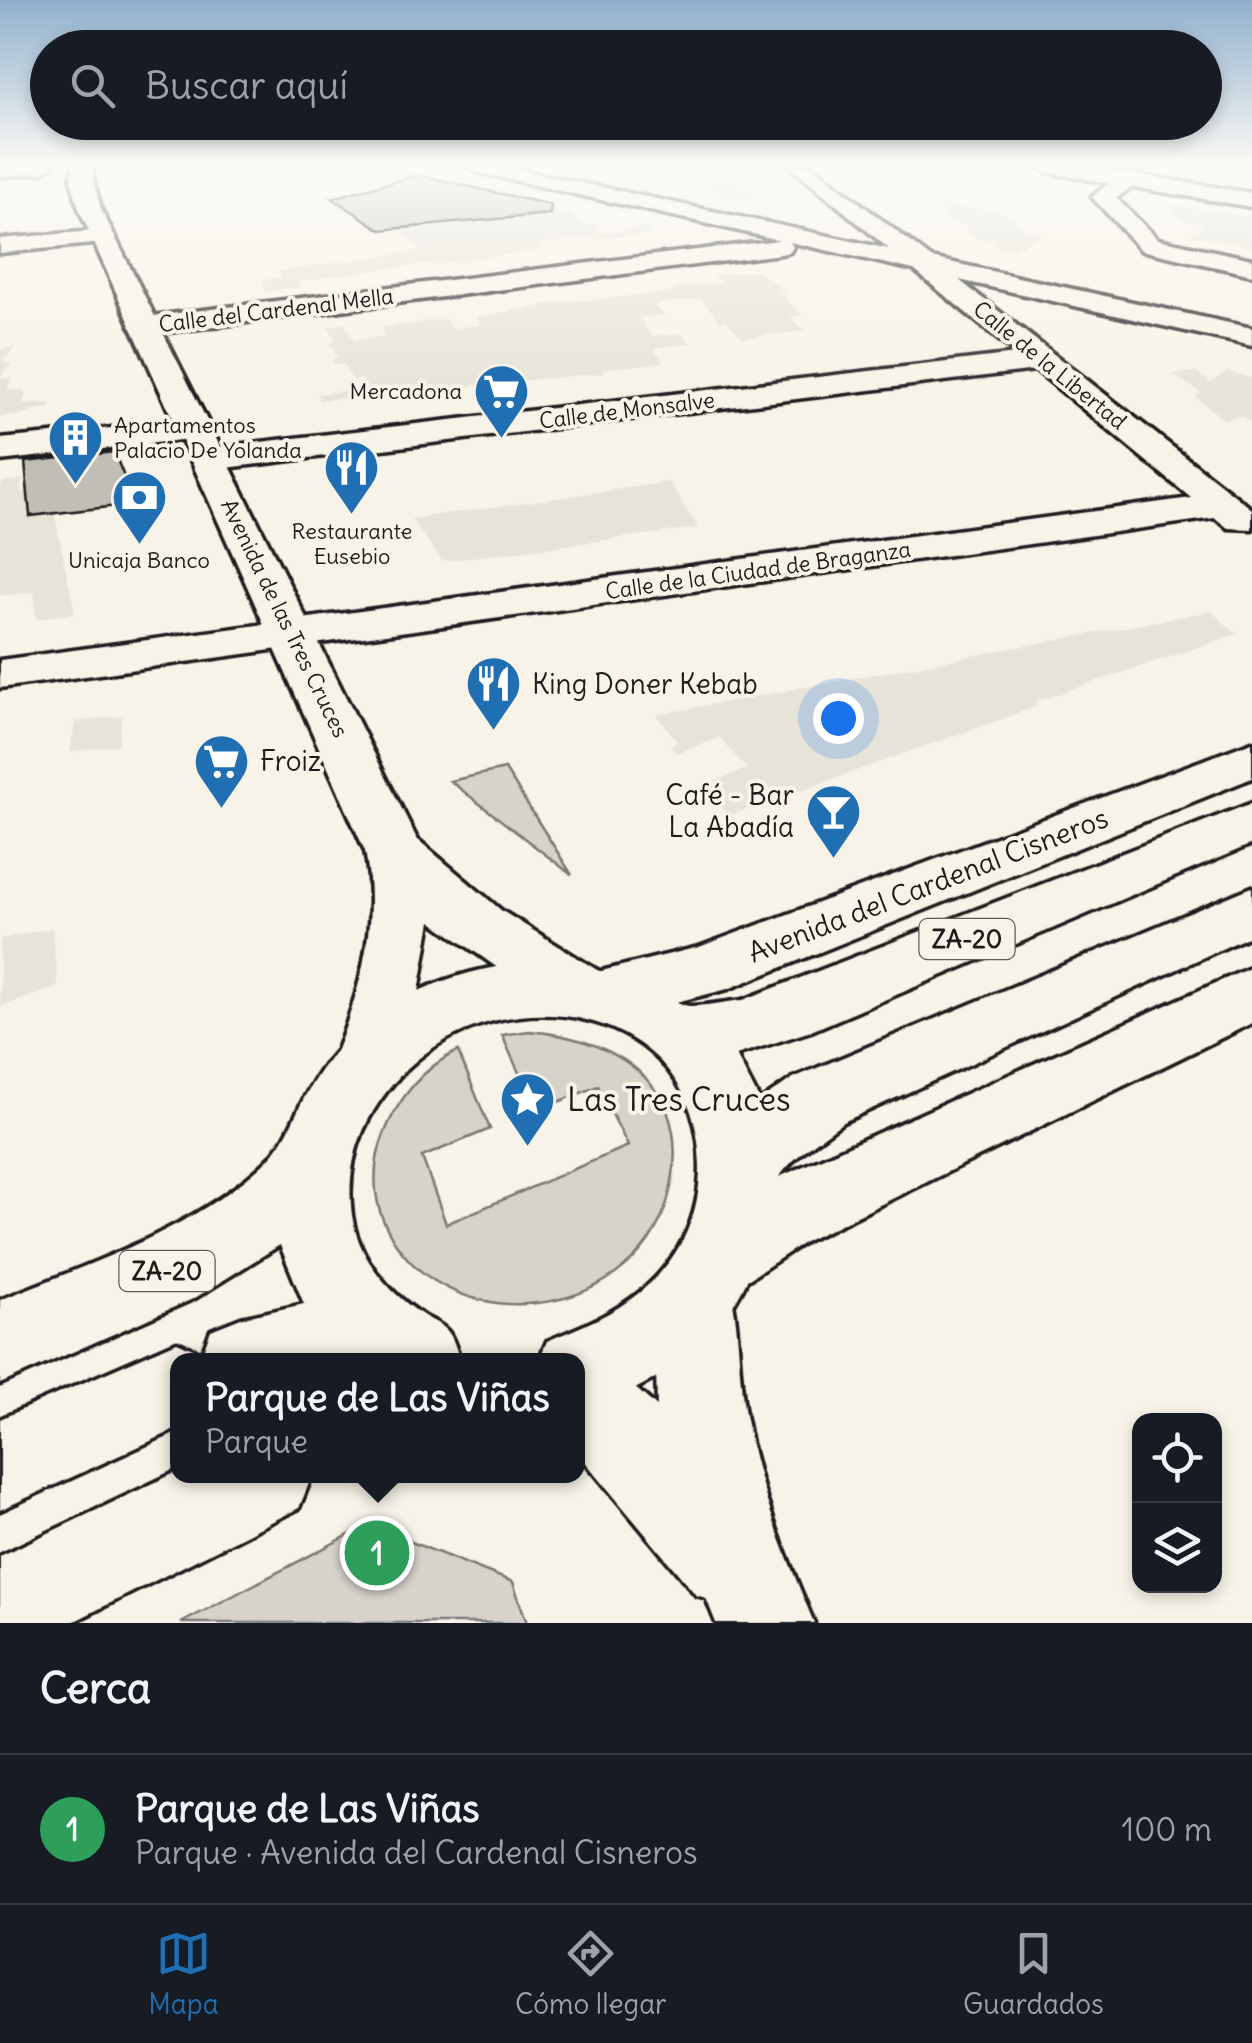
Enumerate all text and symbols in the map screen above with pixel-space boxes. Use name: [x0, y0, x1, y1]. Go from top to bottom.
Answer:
search box: [30, 30, 1222, 140]
icon: search: [65, 58, 120, 113]
text: Buscar aquí: [145, 62, 348, 109]
street label: Calle del Cardenal Mella: [157, 282, 395, 338]
street label: Calle de la Libertad: [968, 295, 1132, 435]
supermarket icon: Mercadona: [471, 361, 531, 440]
place label: Mercadona: [350, 377, 462, 405]
street label: Calle de Monsalve: [538, 385, 716, 435]
building icon: Apartamentos Palacio De Yolanda: [45, 408, 105, 487]
place label: Apartamentos Palacio De Yolanda: [114, 411, 302, 464]
restaurant icon: Restaurante Eusebio: [322, 438, 382, 517]
bank icon: Unicaja Banco: [109, 467, 169, 546]
street label: Avenida de las Tres Cruces: [215, 494, 355, 742]
place label: Restaurante Eusebio: [292, 517, 412, 570]
street label: Calle de la Ciudad de Braganza: [603, 535, 913, 605]
place label: Unicaja Banco: [68, 546, 210, 574]
restaurant icon: King Doner Kebab: [463, 654, 523, 733]
place label: King Doner Kebab: [532, 666, 758, 702]
your location: [813, 693, 864, 744]
supermarket icon: Froiz: [191, 731, 251, 810]
place label: Froiz: [260, 743, 321, 779]
place label: Café - Bar La Abadía: [665, 777, 794, 845]
bar icon: Café - Bar La Abadía: [803, 781, 863, 860]
street label: Avenida del Cardenal Cisneros: [743, 800, 1113, 970]
road number: ZA-20: [920, 919, 1014, 959]
place icon: Las Tres Cruces: [498, 1070, 558, 1149]
place label: Las Tres Cruces: [567, 1079, 791, 1120]
road number: ZA-20: [120, 1251, 214, 1291]
popup: [170, 1353, 585, 1483]
text: Parque de Las Viñas: [205, 1374, 550, 1421]
map controls: [1132, 1413, 1222, 1593]
button: locate: [1132, 1413, 1222, 1503]
text: Parque: [205, 1421, 308, 1462]
button: layers: [1132, 1503, 1222, 1593]
pin: 1: [344, 1516, 410, 1590]
text: Cerca: [40, 1662, 151, 1714]
text: Parque de Las Viñas: [135, 1785, 480, 1832]
text: 1: [66, 1809, 79, 1850]
text: 100 m: [1122, 1809, 1212, 1850]
text: Parque · Avenida del Cardenal Cisneros: [135, 1832, 698, 1873]
tab: Mapa: [148, 1926, 219, 2022]
tab: Cómo llegar: [515, 1926, 667, 2022]
tab: Guardados: [963, 1926, 1104, 2022]

